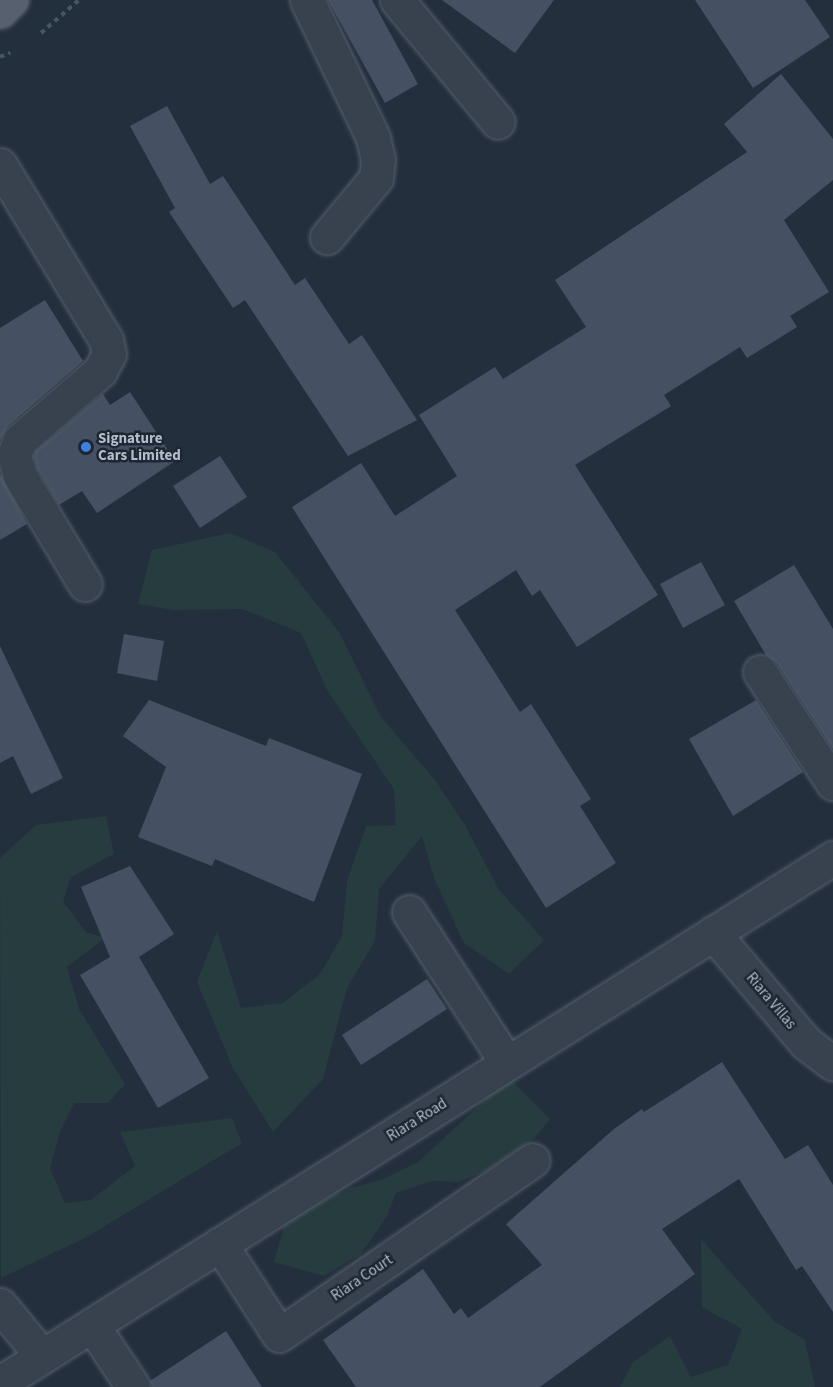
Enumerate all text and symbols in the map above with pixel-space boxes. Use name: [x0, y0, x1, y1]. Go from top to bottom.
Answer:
place label: Signature Cars Limited: [98, 429, 181, 464]
marker: Signature Cars Limited: [79, 440, 93, 454]
street label: Riara Villas: [742, 969, 800, 1033]
street label: Riara Road: [384, 1095, 450, 1145]
street label: Riara Court: [328, 1251, 396, 1305]

